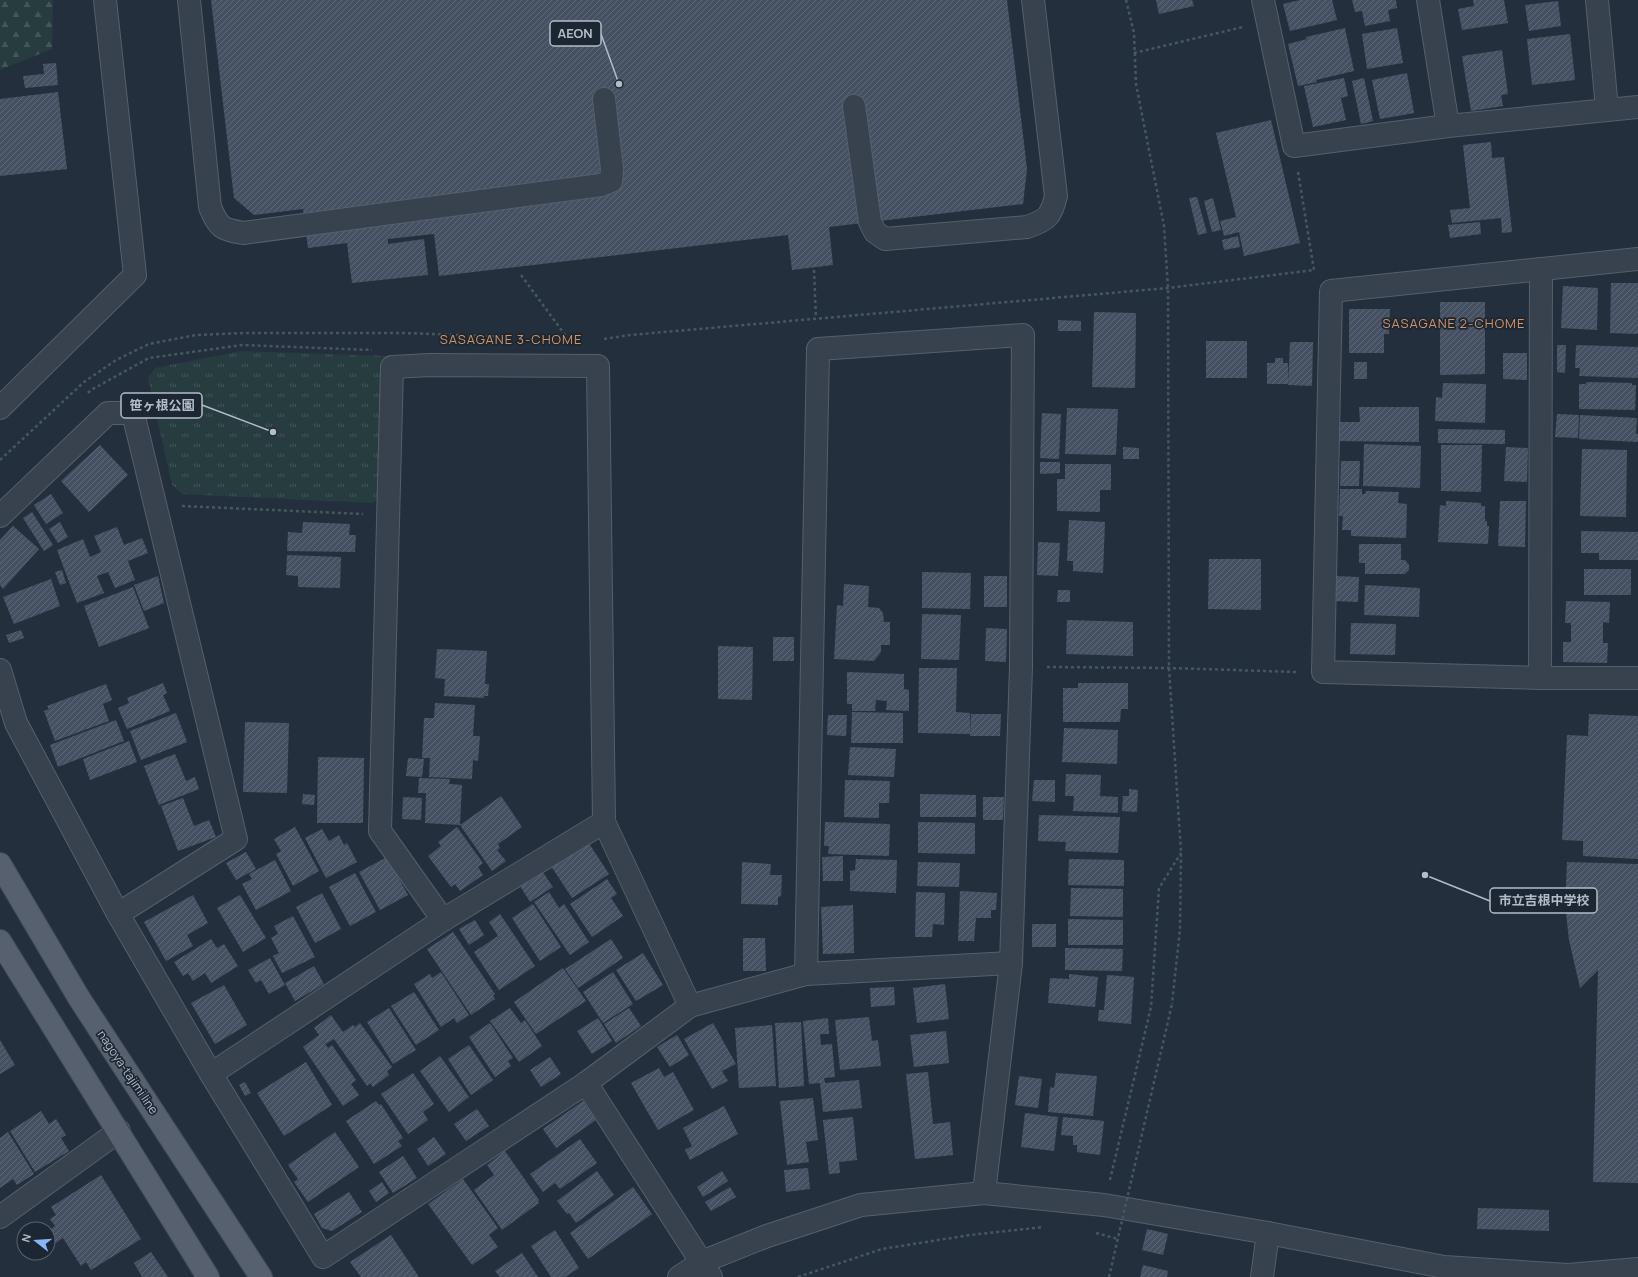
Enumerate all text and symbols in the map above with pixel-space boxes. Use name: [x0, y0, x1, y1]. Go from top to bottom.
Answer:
callout: AEON: [550, 21, 601, 46]
text: AEON: [557, 24, 593, 42]
district label: SASAGANE 2-CHOME: [1383, 314, 1525, 332]
district label: SASAGANE 3-CHOME: [440, 330, 582, 348]
callout: 笹ヶ根公園: [121, 393, 202, 418]
text: 笹ヶ根公園: [129, 396, 195, 414]
callout: 市立吉根中学校: [1490, 888, 1597, 913]
text: 市立吉根中学校: [1498, 891, 1590, 909]
street label: nagoya-tajimi line: [94, 1027, 162, 1117]
north arrow: [16, 1221, 56, 1261]
text: N: [18, 1232, 34, 1244]

